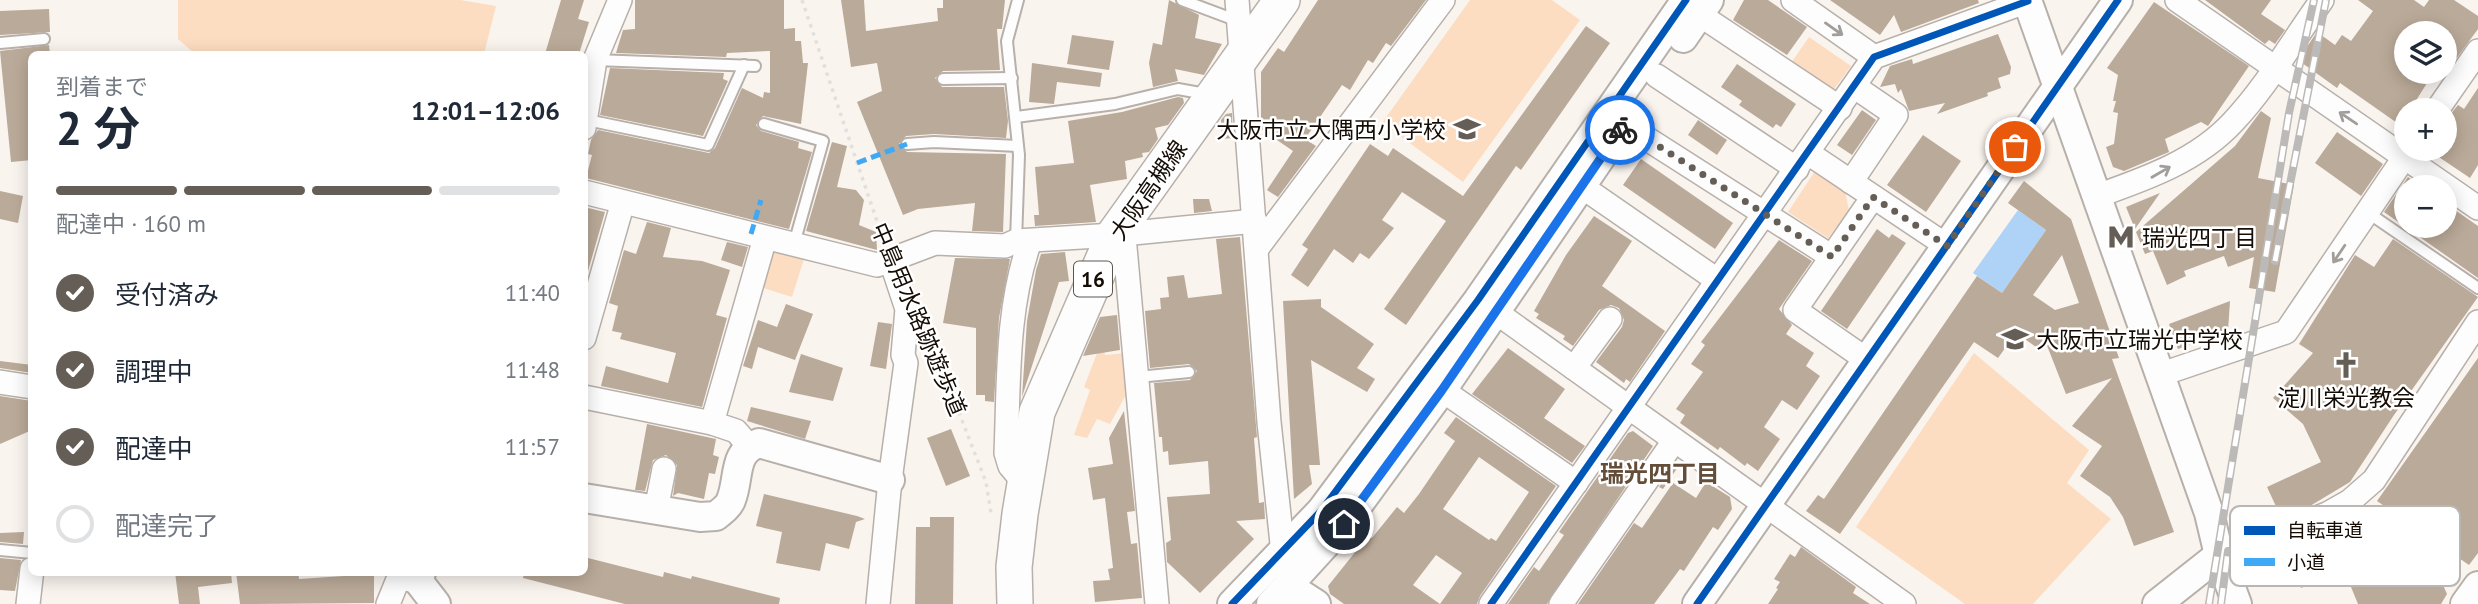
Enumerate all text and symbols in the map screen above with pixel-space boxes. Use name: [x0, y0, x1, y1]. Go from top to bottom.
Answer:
map controls: [2394, 21, 2457, 238]
button: layers: [2394, 21, 2457, 84]
one-way arrow: [1824, 22, 1843, 36]
text: 到着まで: [56, 72, 148, 101]
text: 12:01–12:06: [411, 94, 560, 127]
courier: [1585, 95, 1655, 165]
text: 2 分: [56, 98, 140, 158]
button: +: [2394, 98, 2457, 161]
icon: bike: [1601, 111, 1639, 149]
one-way arrow: [2339, 111, 2358, 125]
school or university icon: 大阪市立大隅西小学校: [1452, 114, 1482, 144]
place label: 大阪市立大隅西小学校: [1216, 115, 1446, 144]
pin: [1985, 117, 2045, 177]
icon: bag: [1996, 128, 2034, 166]
street label: 大阪高槻線: [1103, 135, 1193, 245]
one-way arrow: [2150, 165, 2170, 179]
button: −: [2394, 175, 2457, 238]
text: 配達中 · 160 m: [56, 209, 206, 238]
street label: 中島用水路跡遊歩道: [865, 218, 973, 420]
metro station icon: 瑞光四丁目: [2106, 222, 2136, 252]
place label: 瑞光四丁目: [2142, 223, 2257, 252]
one-way arrow: [2332, 244, 2346, 263]
road number: 16: [1074, 262, 1112, 296]
icon: check: [56, 274, 94, 312]
text: 受付済み: [115, 278, 219, 311]
text: 11:40: [505, 278, 560, 307]
school or university icon: 大阪市立瑞光中学校: [2000, 324, 2030, 354]
place label: 大阪市立瑞光中学校: [2036, 325, 2243, 354]
church icon: 淀川栄光教会: [2331, 350, 2361, 380]
icon: check: [56, 351, 94, 389]
text: 調理中: [115, 355, 193, 388]
text: 11:48: [505, 355, 560, 384]
place label: 淀川栄光教会: [2277, 383, 2415, 412]
icon: check: [56, 428, 94, 466]
text: 配達中: [115, 432, 193, 465]
text: 11:57: [505, 432, 560, 461]
district label: 瑞光四丁目: [1600, 458, 1720, 489]
pin: [1314, 494, 1374, 554]
icon: home: [1325, 505, 1363, 543]
legend: [2230, 506, 2460, 586]
text: 配達完了: [115, 509, 219, 542]
text: 自転車道: [2287, 518, 2363, 542]
text: 小道: [2287, 550, 2325, 574]

